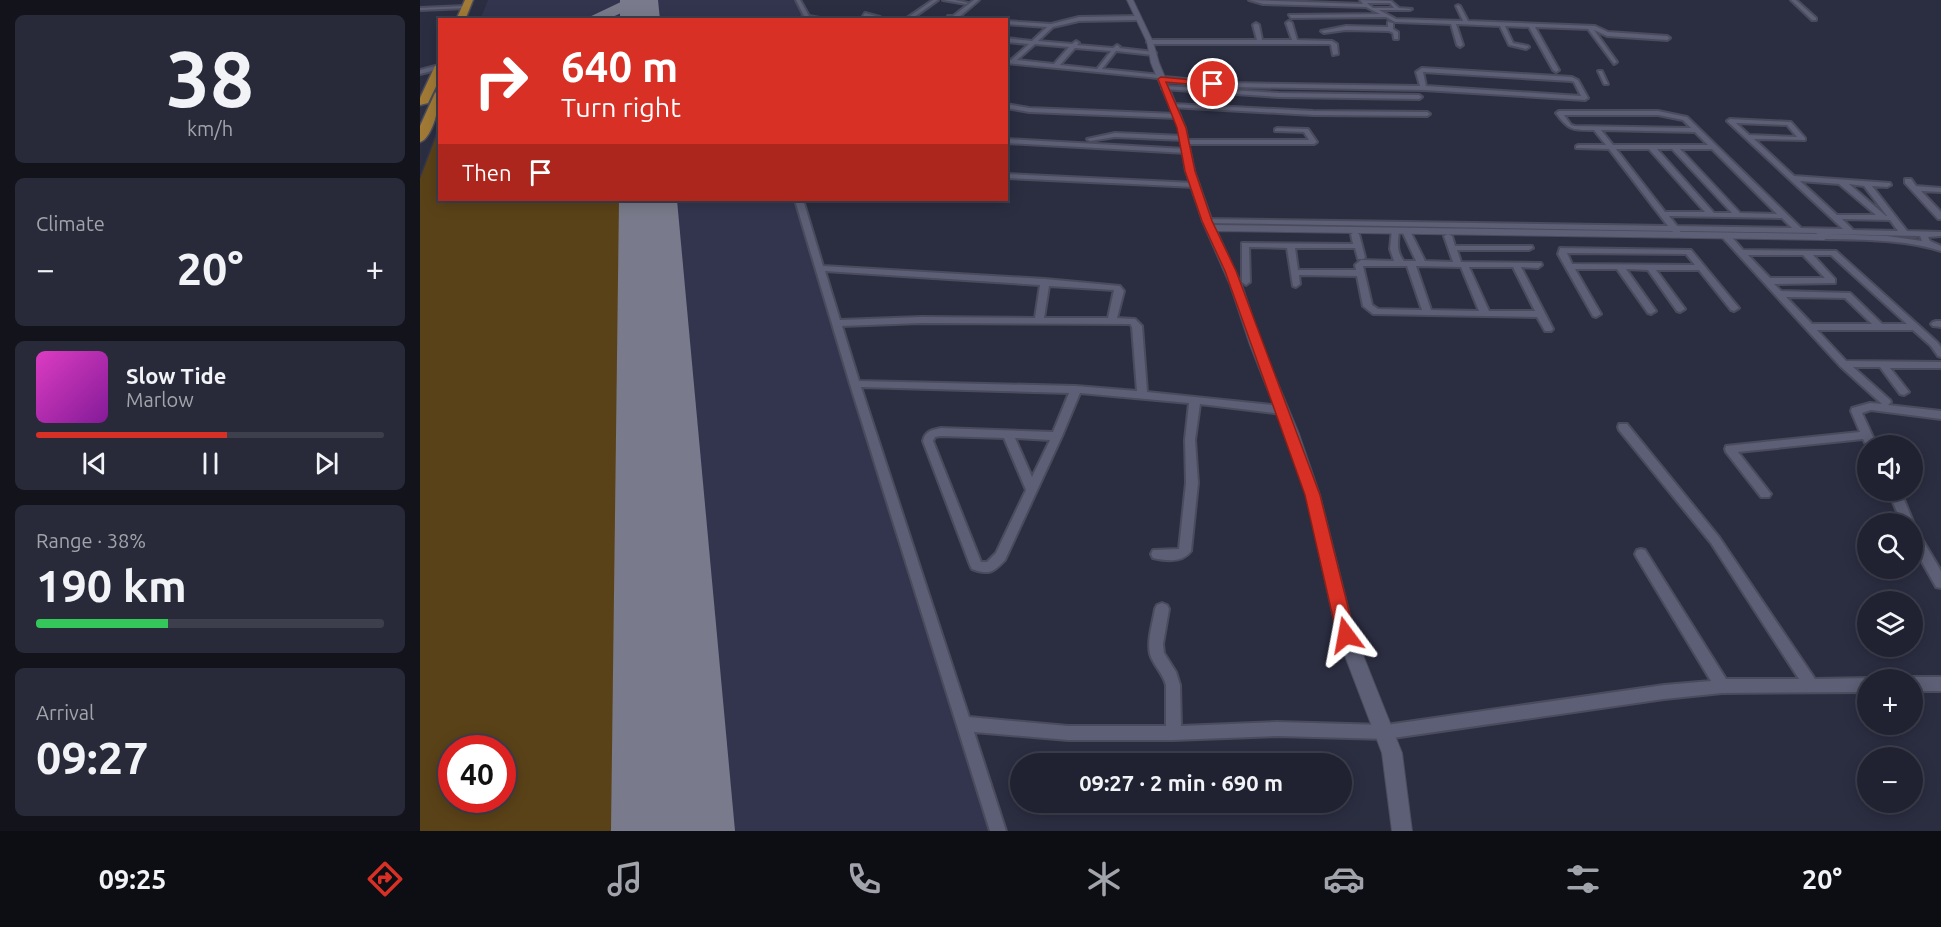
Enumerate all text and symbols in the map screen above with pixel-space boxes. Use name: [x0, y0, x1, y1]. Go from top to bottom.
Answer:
text: 38: [166, 34, 254, 122]
icon: right: [462, 42, 540, 120]
text: 640 m: [561, 43, 678, 90]
pin: [1187, 58, 1238, 109]
icon: arrive: [1196, 67, 1229, 100]
text: Turn right: [561, 92, 681, 122]
text: km/h: [187, 117, 233, 140]
icon: arrive: [524, 156, 557, 189]
text: Then: [462, 160, 512, 185]
text: Climate: [36, 212, 105, 235]
text: 20°: [177, 243, 243, 294]
text: −: [36, 250, 55, 287]
text: +: [365, 250, 384, 287]
text: Slow Tide: [126, 363, 226, 388]
text: Marlow: [126, 388, 194, 411]
map controls: [1857, 435, 1923, 813]
button: sound: [1857, 435, 1923, 501]
icon: previous: [78, 447, 111, 480]
icon: pause: [194, 447, 227, 480]
icon: next: [310, 447, 343, 480]
button: search: [1857, 513, 1923, 579]
text: Range · 38%: [36, 529, 146, 552]
text: 190 km: [36, 560, 187, 611]
button: layers: [1857, 591, 1923, 657]
position arrow: [1314, 603, 1378, 667]
button: +: [1857, 669, 1923, 735]
text: Arrival: [36, 701, 94, 724]
text: 09:27: [36, 732, 149, 783]
speed limit sign: 40: [438, 735, 516, 813]
button: −: [1857, 747, 1923, 813]
text: 09:27 · 2 min · 690 m: [1079, 770, 1283, 795]
icon: directions: [364, 858, 406, 900]
icon: music: [604, 858, 646, 900]
icon: phone: [843, 858, 885, 900]
icon: climate: [1083, 858, 1125, 900]
icon: car: [1323, 858, 1365, 900]
icon: filters: [1562, 858, 1604, 900]
text: 09:25: [99, 864, 166, 894]
text: 20°: [1802, 864, 1842, 894]

